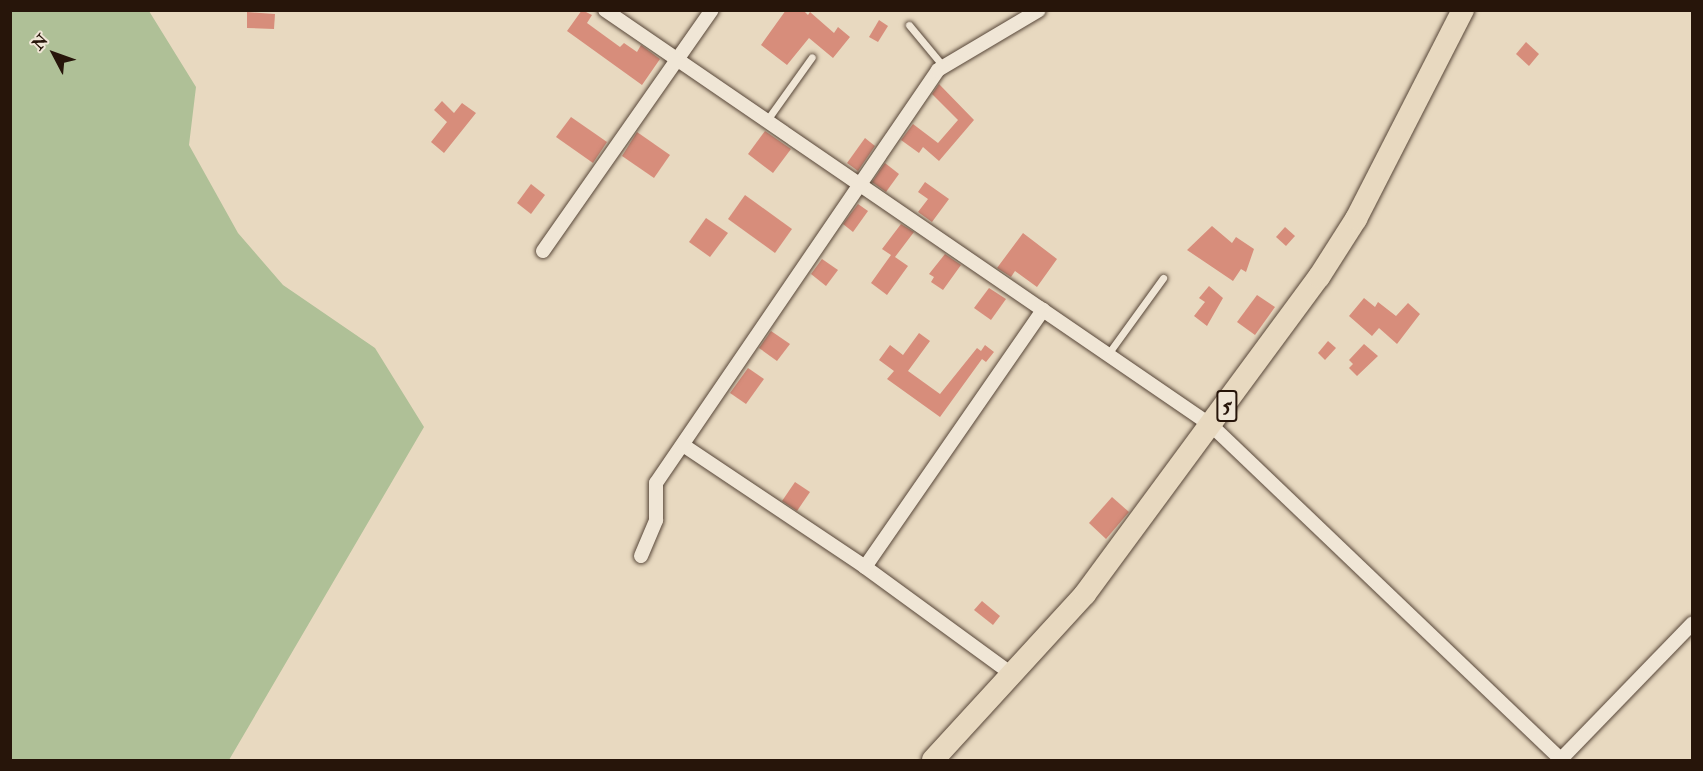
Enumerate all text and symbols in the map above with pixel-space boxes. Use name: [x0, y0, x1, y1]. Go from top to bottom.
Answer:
north arrow: [24, 24, 84, 84]
text: N: [28, 30, 53, 54]
road number: 5: [1215, 388, 1239, 424]

